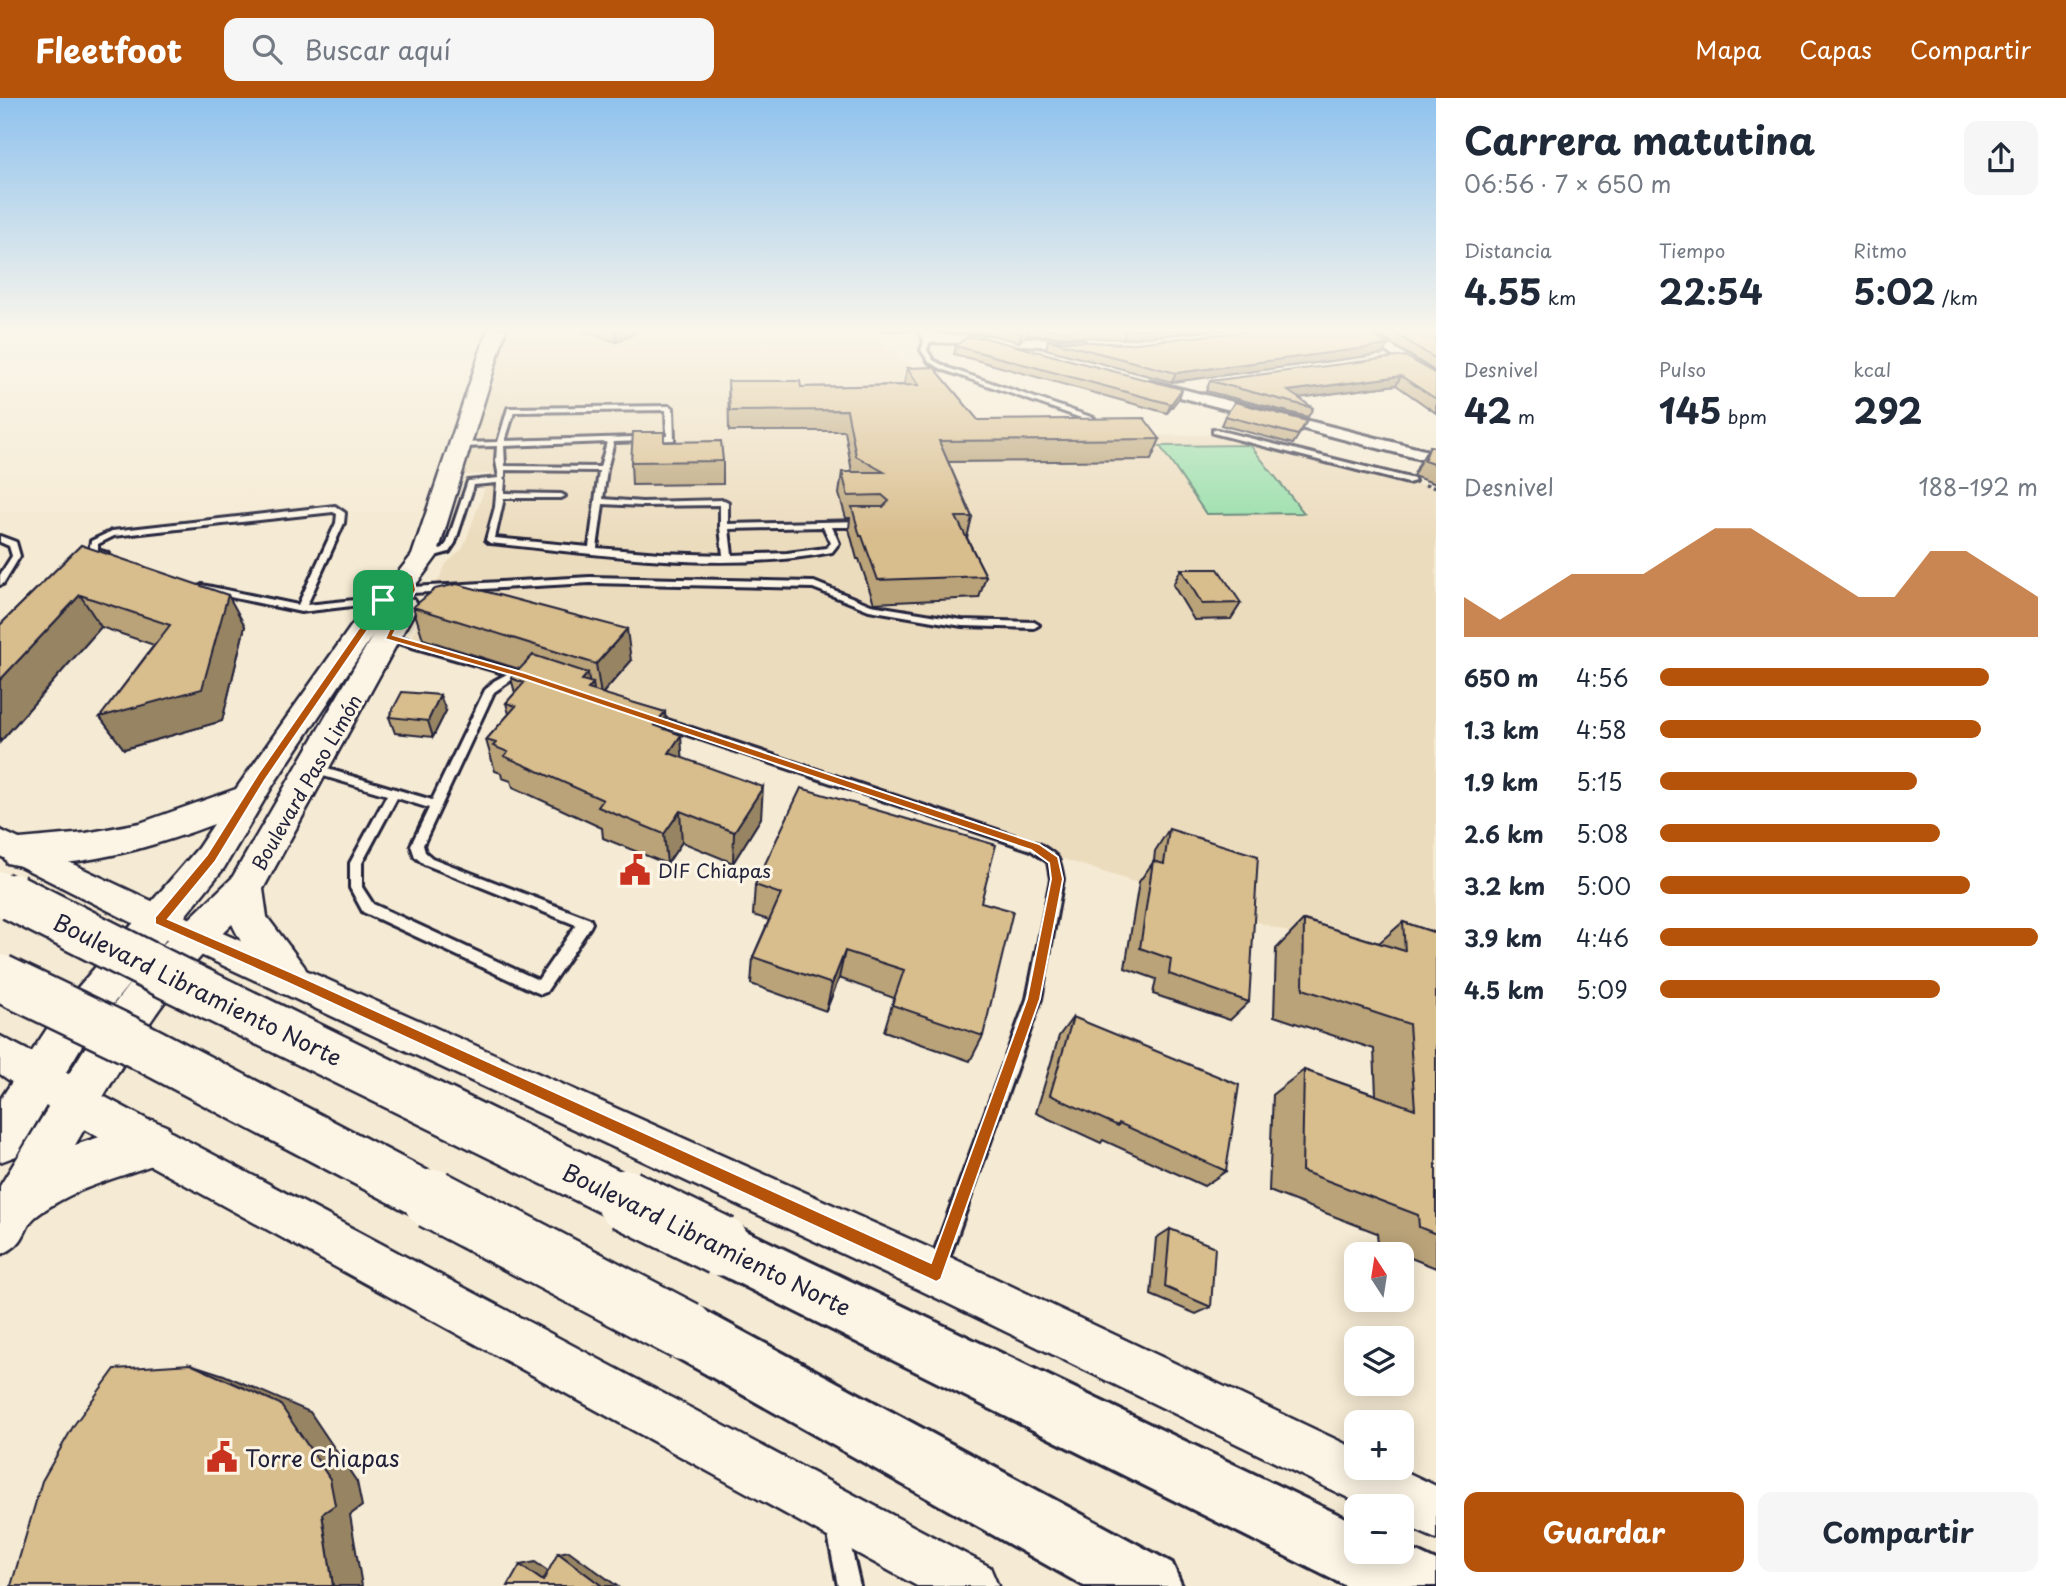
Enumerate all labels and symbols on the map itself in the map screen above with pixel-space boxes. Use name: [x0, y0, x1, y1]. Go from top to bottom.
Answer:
pin: [353, 570, 413, 630]
street label: Boulevard Paso Limón: [244, 689, 368, 875]
public building icon: DIF Chiapas: [618, 853, 652, 887]
place label: DIF Chiapas: [658, 856, 771, 884]
street label: Boulevard Libramiento Norte: [48, 904, 348, 1074]
street label: Boulevard Libramiento Norte: [557, 1154, 857, 1324]
north arrow: [1344, 1242, 1414, 1312]
public building icon: Torre Chiapas: [205, 1440, 239, 1474]
place label: Torre Chiapas: [245, 1440, 399, 1475]

